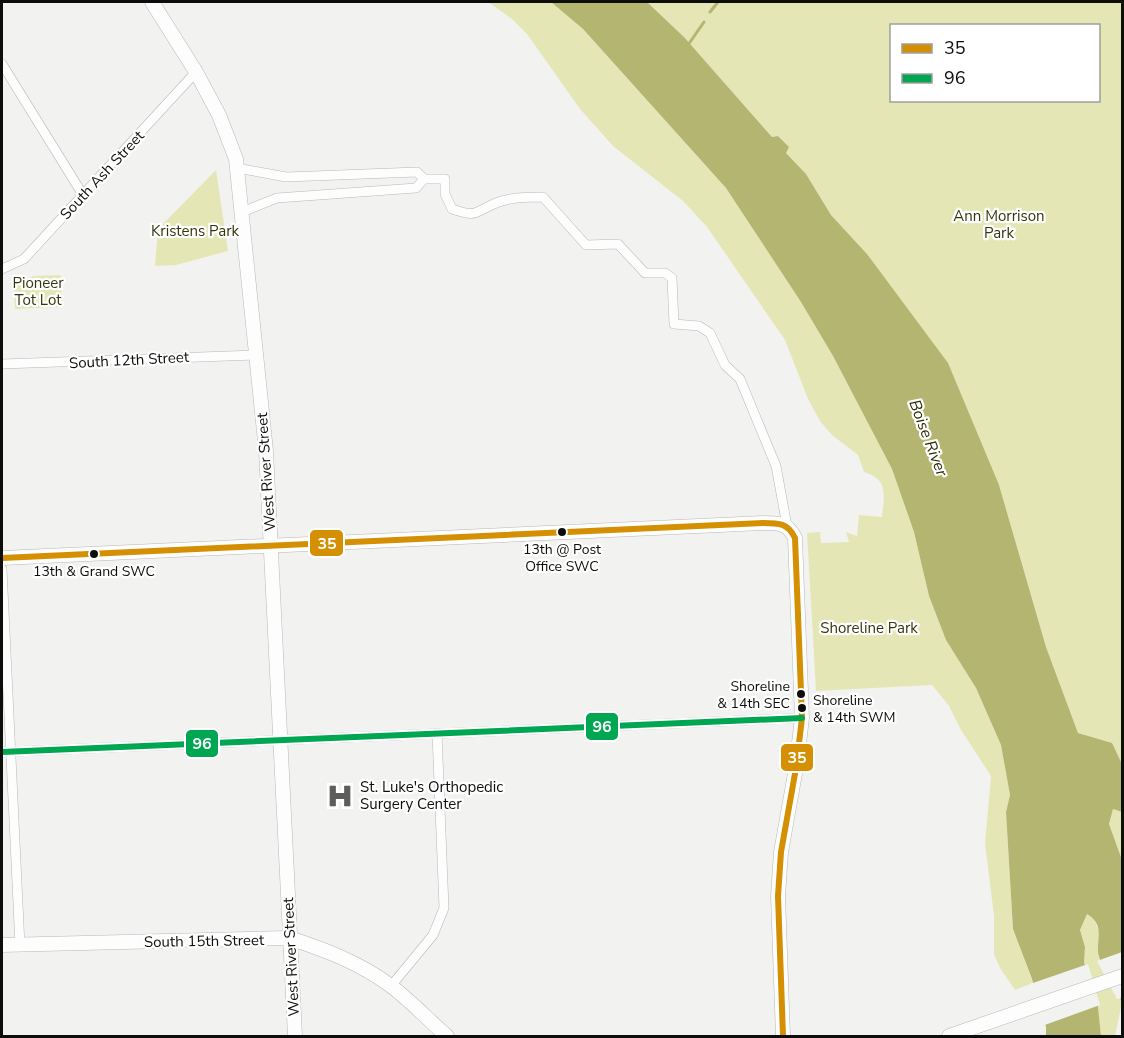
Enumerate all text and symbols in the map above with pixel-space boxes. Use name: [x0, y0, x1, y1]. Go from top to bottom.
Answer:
legend: [890, 24, 1100, 102]
text: 35: [944, 36, 966, 60]
text: 96: [944, 66, 966, 90]
street label: South Ash Street: [55, 126, 149, 224]
park label: Ann Morrison Park: [953, 206, 1045, 243]
park label: Kristens Park: [151, 221, 240, 241]
park label: Pioneer Tot Lot: [12, 273, 64, 310]
street label: South 12th Street: [68, 347, 190, 373]
water label: Boise River: [903, 396, 953, 481]
street label: West River Street: [252, 411, 280, 532]
marker: 13th @ Post Office SWC: [556, 526, 568, 538]
line badge: 35: [309, 529, 344, 557]
text: 35: [317, 533, 337, 555]
place label: 13th @ Post Office SWC: [523, 540, 601, 576]
marker: 13th & Grand SWC: [88, 548, 100, 560]
place label: 13th & Grand SWC: [33, 562, 155, 581]
park label: Shoreline Park: [820, 618, 918, 638]
place label: Shoreline & 14th SEC: [717, 677, 790, 713]
marker: Shoreline & 14th SEC: [795, 688, 807, 700]
place label: Shoreline & 14th SWM: [813, 691, 895, 727]
marker: Shoreline & 14th SWM: [796, 702, 808, 714]
line badge: 96: [585, 712, 619, 741]
text: 96: [592, 716, 612, 738]
line badge: 96: [185, 729, 219, 758]
text: 96: [192, 733, 212, 755]
line badge: 35: [780, 743, 814, 772]
text: 35: [787, 747, 807, 769]
place label: St. Luke's Orthopedic Surgery Center: [360, 777, 503, 814]
hospital icon: St. Luke's Orthopedic Surgery Center: [325, 781, 355, 811]
street label: West River Street: [278, 896, 304, 1017]
street label: South 15th Street: [144, 930, 265, 952]

